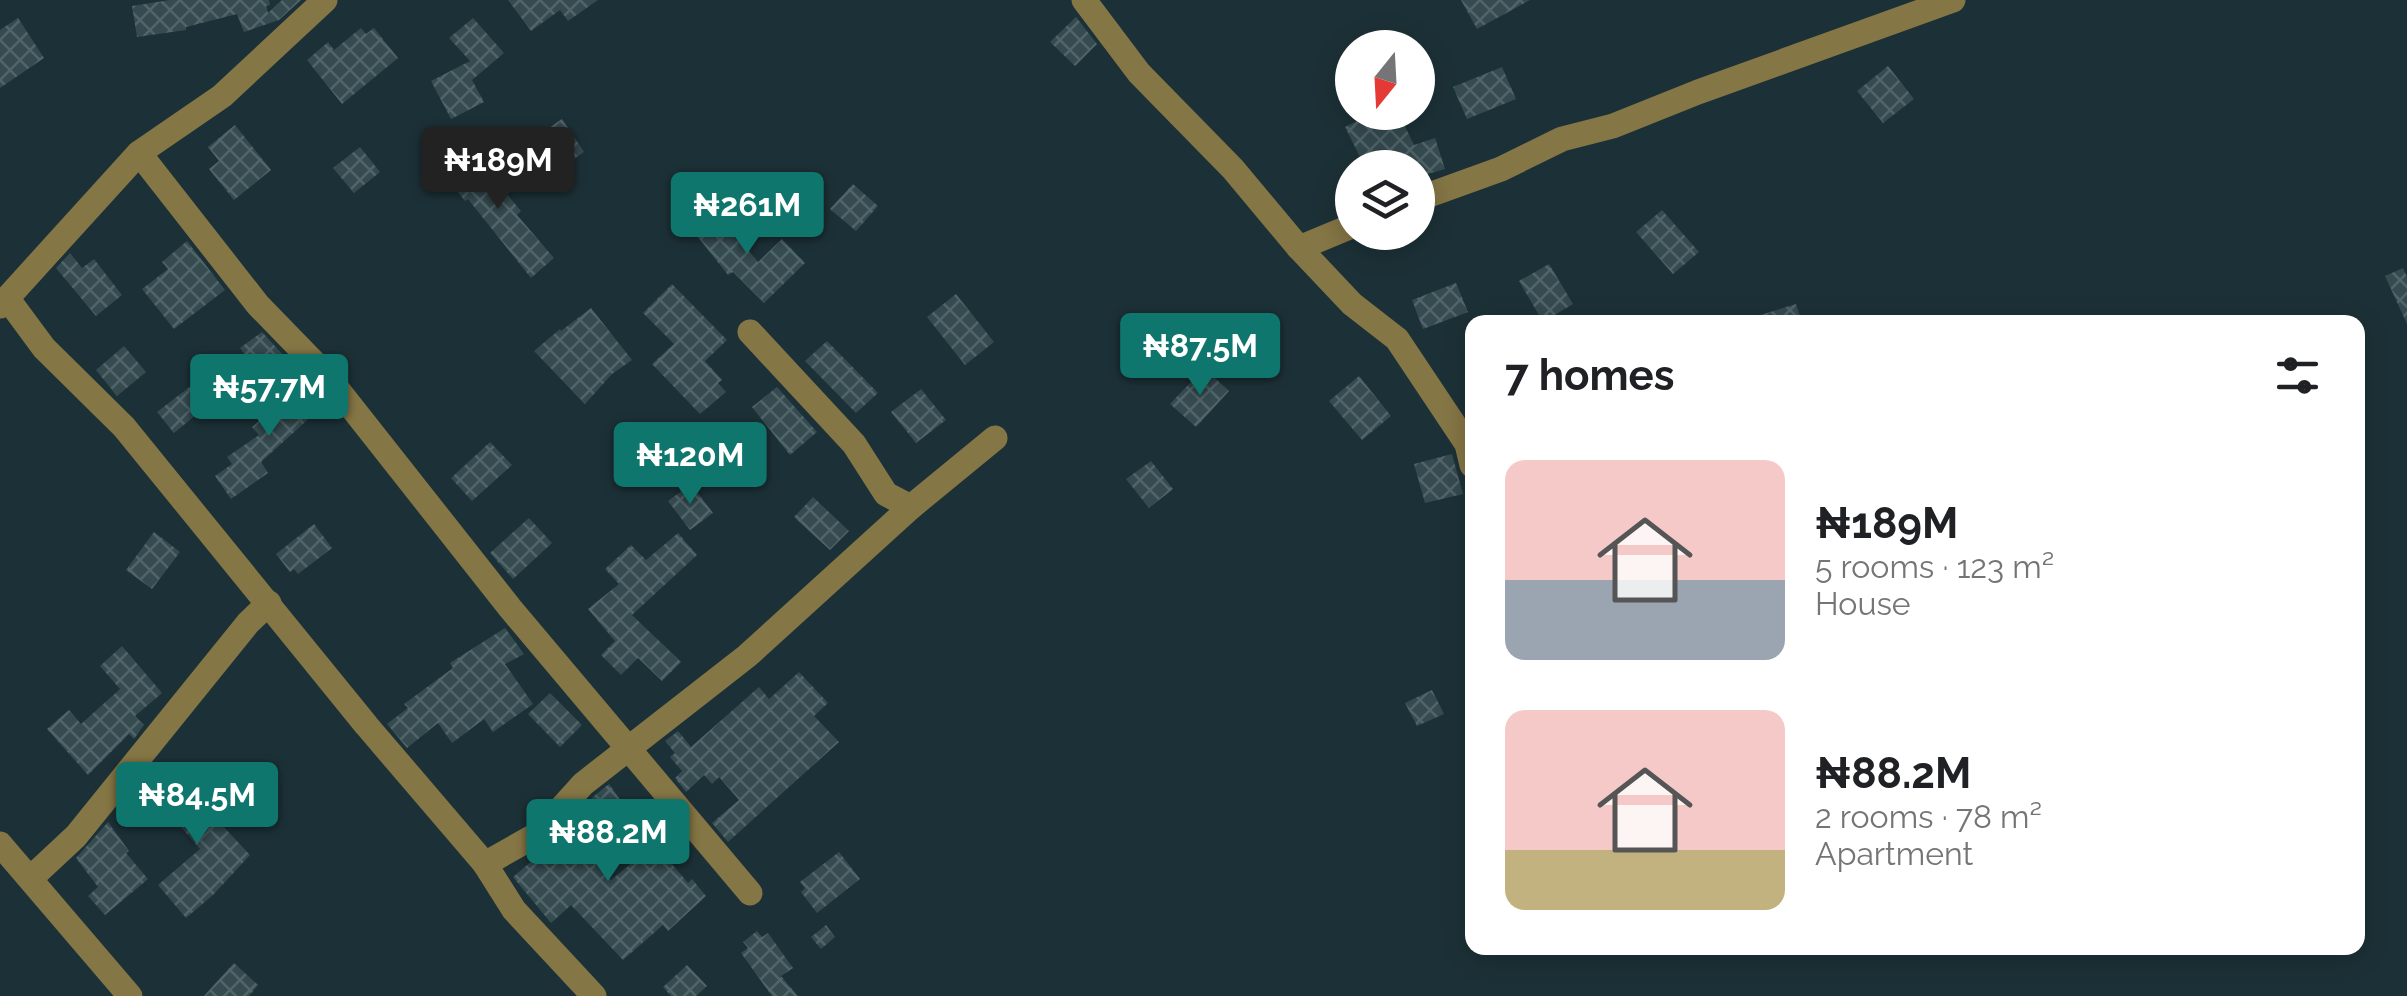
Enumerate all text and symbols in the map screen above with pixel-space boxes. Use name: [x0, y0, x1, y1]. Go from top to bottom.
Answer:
north arrow: [1335, 30, 1435, 130]
map controls: [1335, 30, 1435, 250]
pin: ₦189M: [428, 127, 568, 212]
text: ₦189M: [443, 141, 553, 178]
button: layers: [1335, 150, 1435, 250]
pin: ₦261M: [677, 172, 817, 257]
text: ₦261M: [693, 186, 801, 223]
pin: ₦87.5M: [1119, 313, 1281, 398]
text: ₦87.5M: [1142, 327, 1258, 364]
icon: filters: [2270, 348, 2325, 403]
text: 7 homes: [1505, 351, 1674, 400]
pin: ₦57.7M: [188, 354, 350, 439]
text: ₦57.7M: [212, 368, 326, 405]
pin: ₦120M: [620, 422, 760, 507]
text: ₦120M: [636, 436, 744, 473]
text: ₦189M: [1815, 499, 1958, 548]
icon: home: [1585, 500, 1705, 620]
text: 5 rooms · 123 m²: [1815, 548, 2054, 585]
text: House: [1815, 585, 1911, 622]
text: ₦88.2M: [1815, 749, 1971, 798]
icon: home: [1585, 750, 1705, 870]
pin: ₦84.5M: [116, 762, 278, 847]
text: ₦84.5M: [138, 776, 256, 813]
text: 2 rooms · 78 m²: [1815, 798, 2042, 835]
pin: ₦88.2M: [527, 799, 689, 884]
text: ₦88.2M: [548, 813, 668, 850]
text: Apartment: [1815, 835, 1973, 872]

